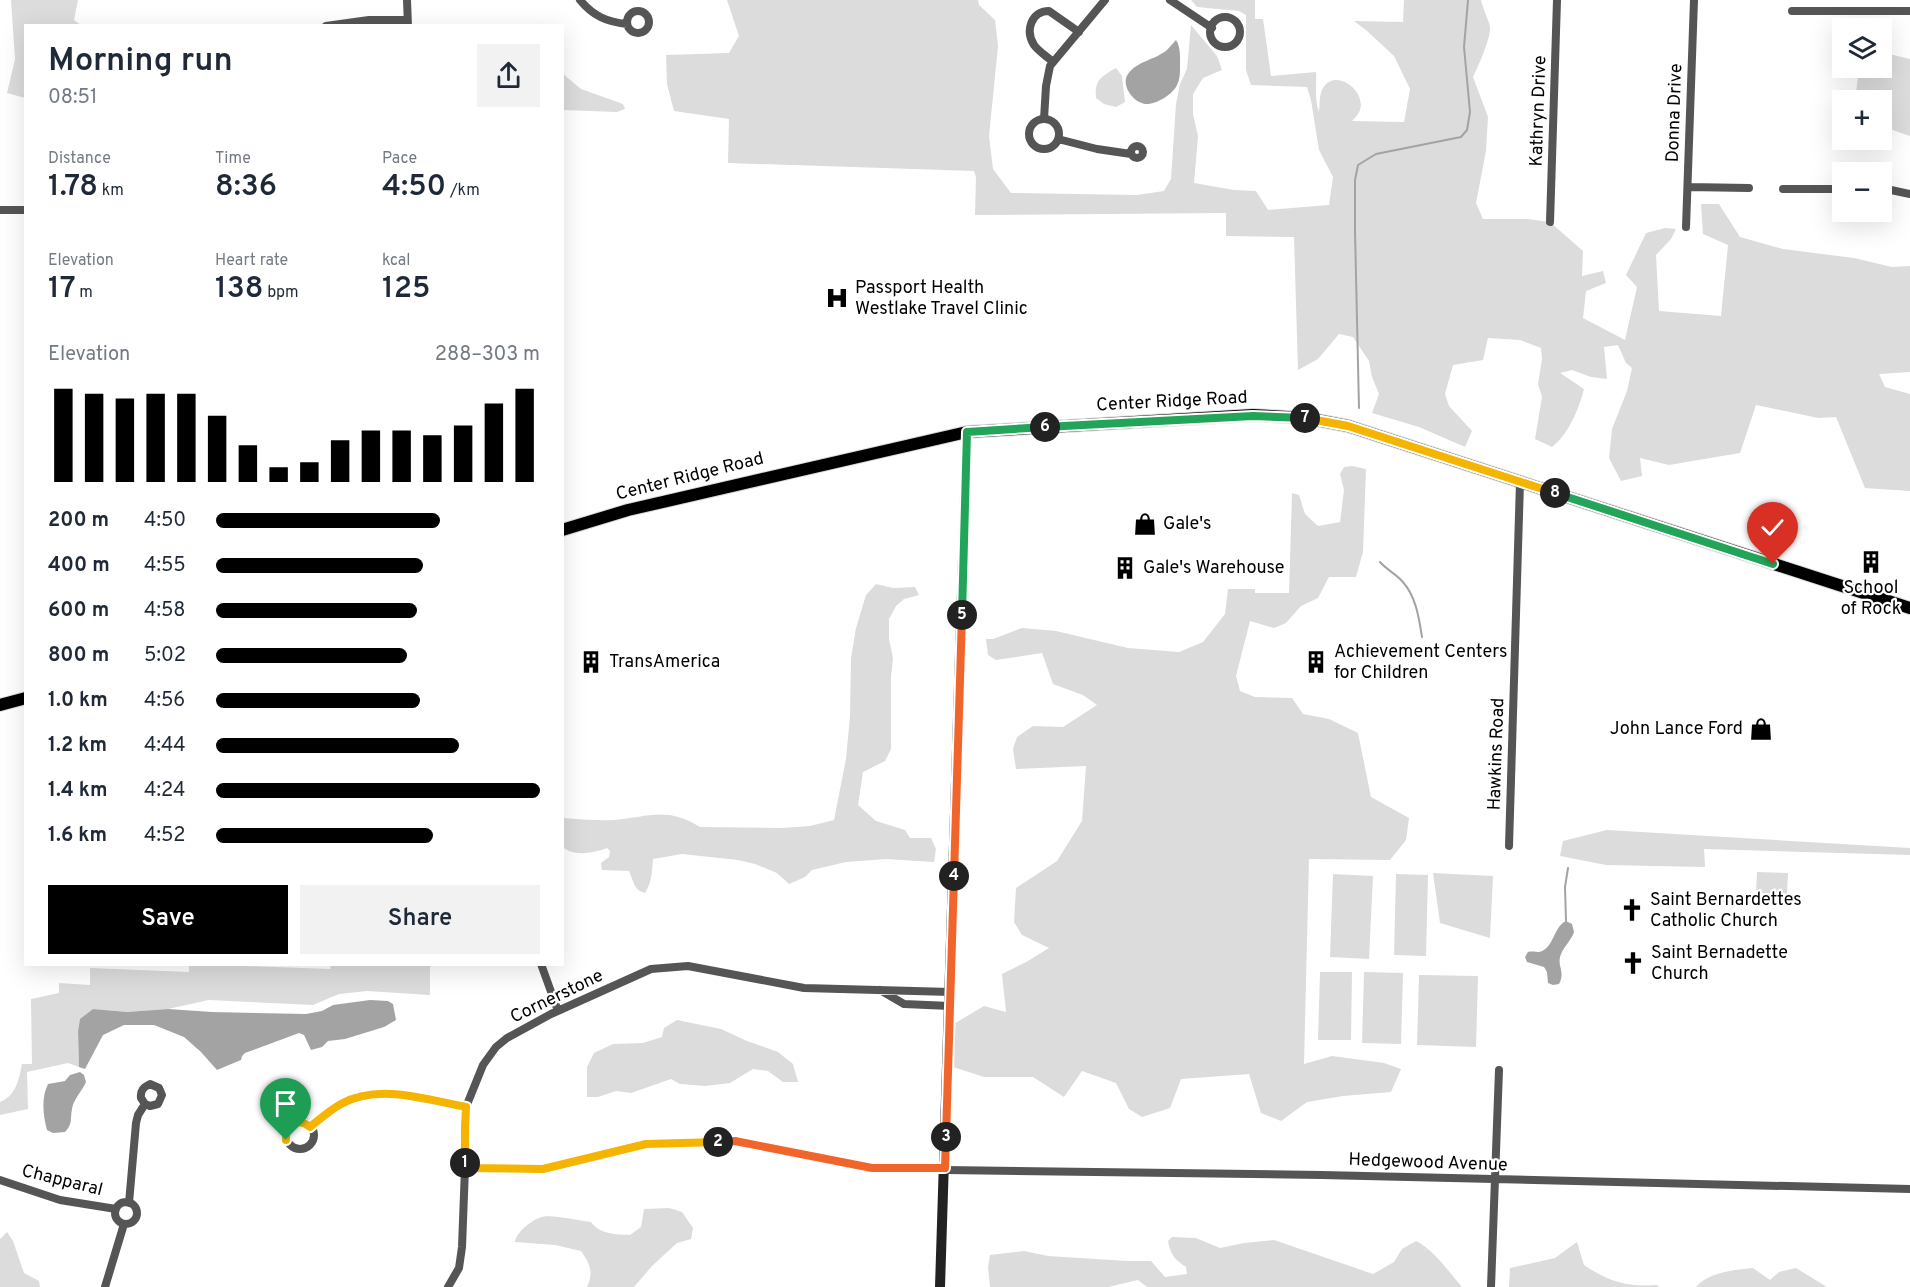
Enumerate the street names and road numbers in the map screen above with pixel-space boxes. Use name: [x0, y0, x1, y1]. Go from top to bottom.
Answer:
street label: Kathryn Drive: [1526, 55, 1552, 167]
street label: Donna Drive: [1662, 63, 1688, 163]
street label: Center Ridge Road: [1096, 387, 1248, 417]
street label: Center Ridge Road: [614, 448, 766, 506]
street label: Hawkins Road: [1484, 697, 1510, 811]
street label: Cornerstone: [507, 965, 607, 1029]
street label: Hedgewood Avenue: [1348, 1149, 1508, 1177]
street label: Chapparal: [19, 1160, 105, 1202]

